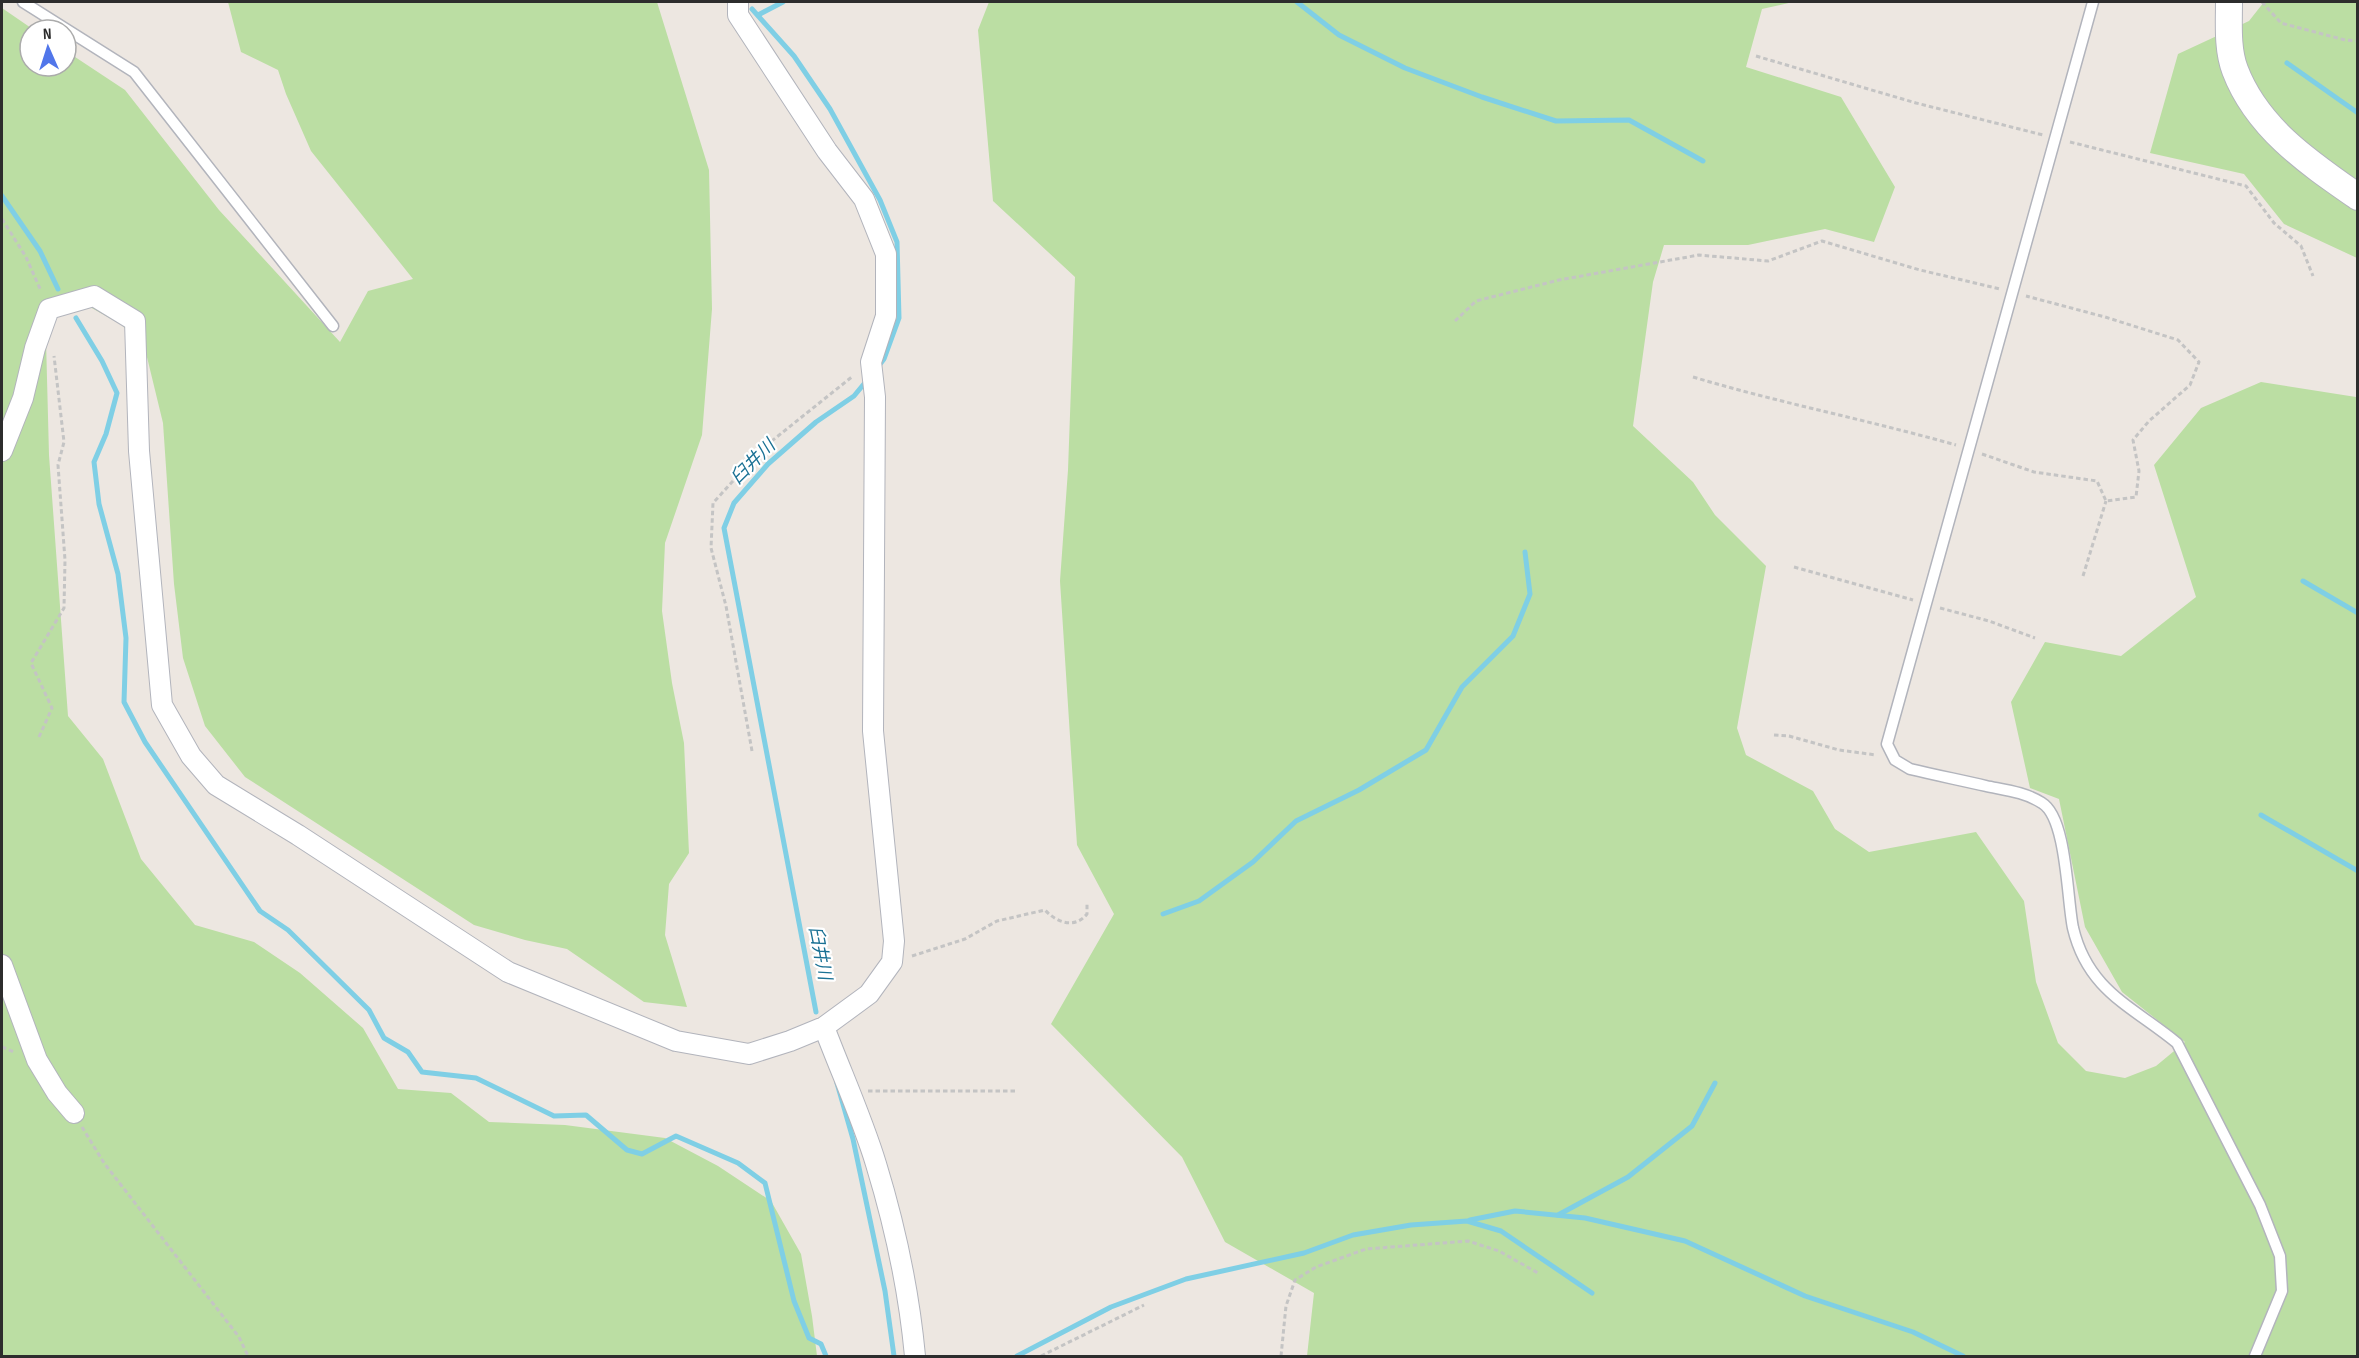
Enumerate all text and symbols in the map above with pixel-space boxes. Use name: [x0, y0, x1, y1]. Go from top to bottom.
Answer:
north arrow: [18, 18, 78, 78]
text: N: [43, 25, 52, 44]
water label: 臼井川: [726, 434, 781, 489]
water label: 臼井川: [805, 924, 836, 983]

